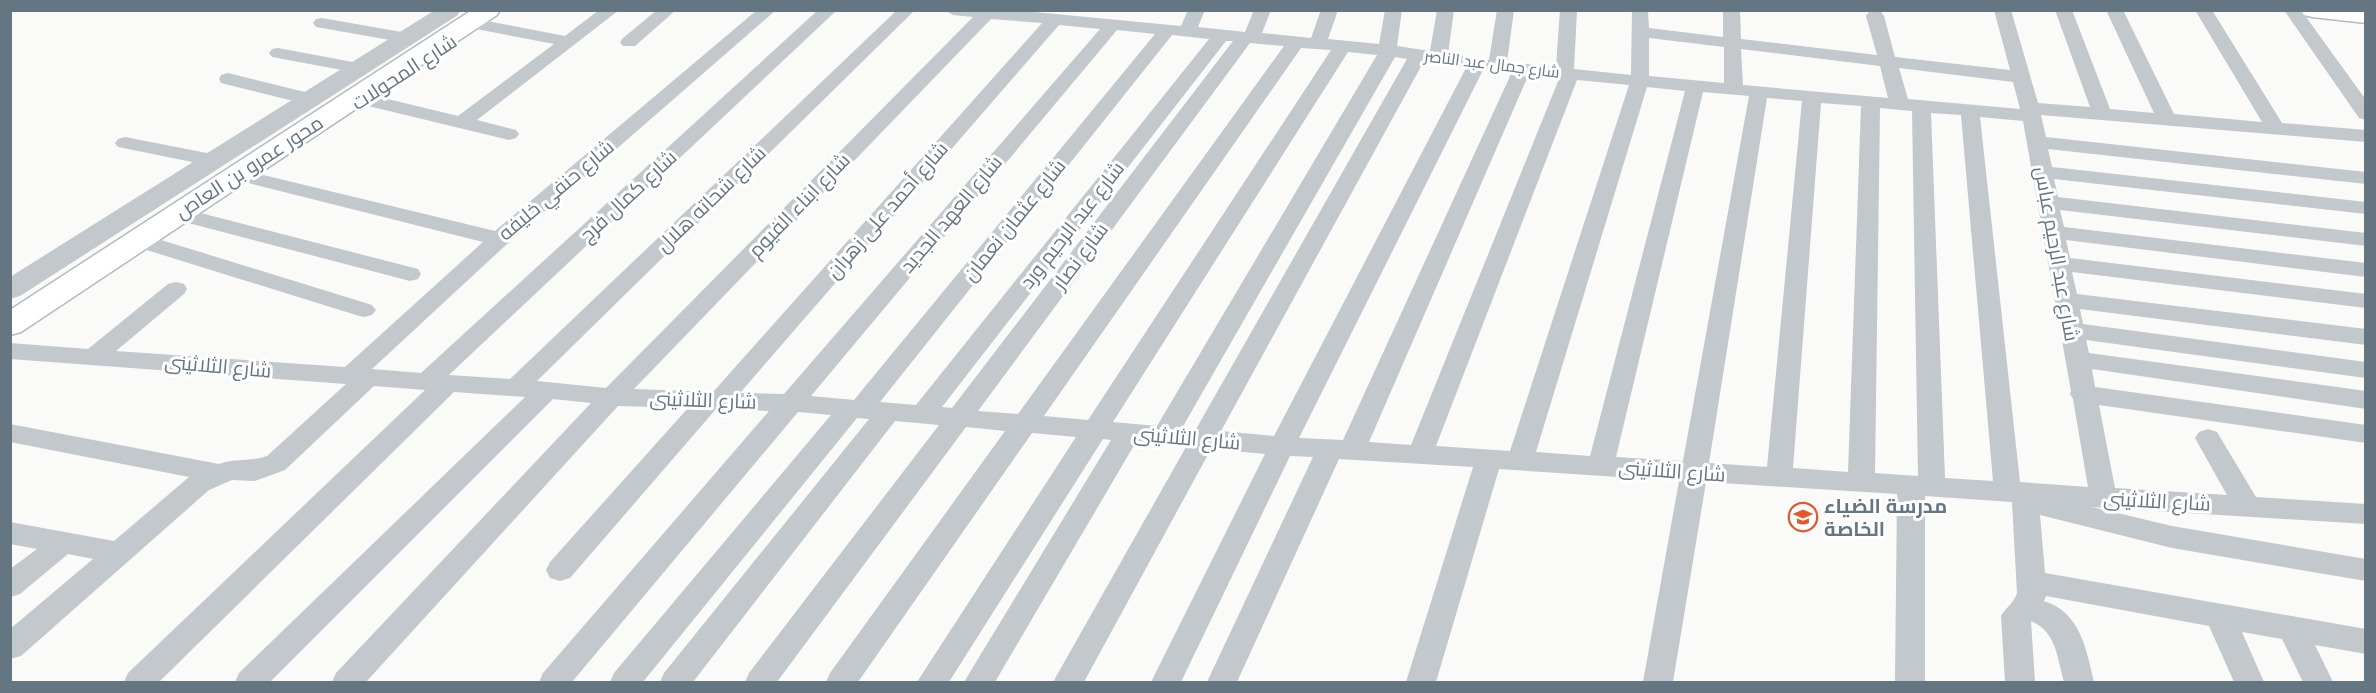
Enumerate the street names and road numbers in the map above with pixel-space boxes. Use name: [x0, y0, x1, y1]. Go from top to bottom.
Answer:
street label: شارع المحولات: [347, 29, 462, 117]
street label: شارع جمال عبد الناصر: [1422, 46, 1561, 84]
street label: محور عمرو بن العاص: [171, 110, 328, 225]
street label: شارع حنفي خليفه: [493, 135, 621, 248]
street label: شارع أحمد على زهران: [821, 137, 954, 284]
street label: شارع شحاته هلال: [651, 141, 772, 259]
street label: شارع كمال فرج: [575, 145, 683, 248]
street label: شارع ابناء الفيوم: [743, 148, 856, 264]
street label: شارع العهد الجديد: [895, 150, 1009, 279]
street label: شارع عثمان نعمان: [958, 154, 1072, 287]
street label: شارع عبد الرحيم ورد: [1015, 157, 1131, 295]
street label: شارع عبد الرحيم عباس: [2028, 165, 2084, 344]
street label: شارع نصار: [1047, 218, 1114, 296]
street label: شارع الثلاثينى: [163, 349, 273, 385]
street label: شارع الثلاثينى: [649, 386, 757, 416]
street label: شارع الثلاثينى: [1132, 421, 1242, 457]
street label: شارع الثلاثينى: [1617, 455, 1726, 489]
street label: شارع الثلاثينى: [2103, 486, 2211, 518]

